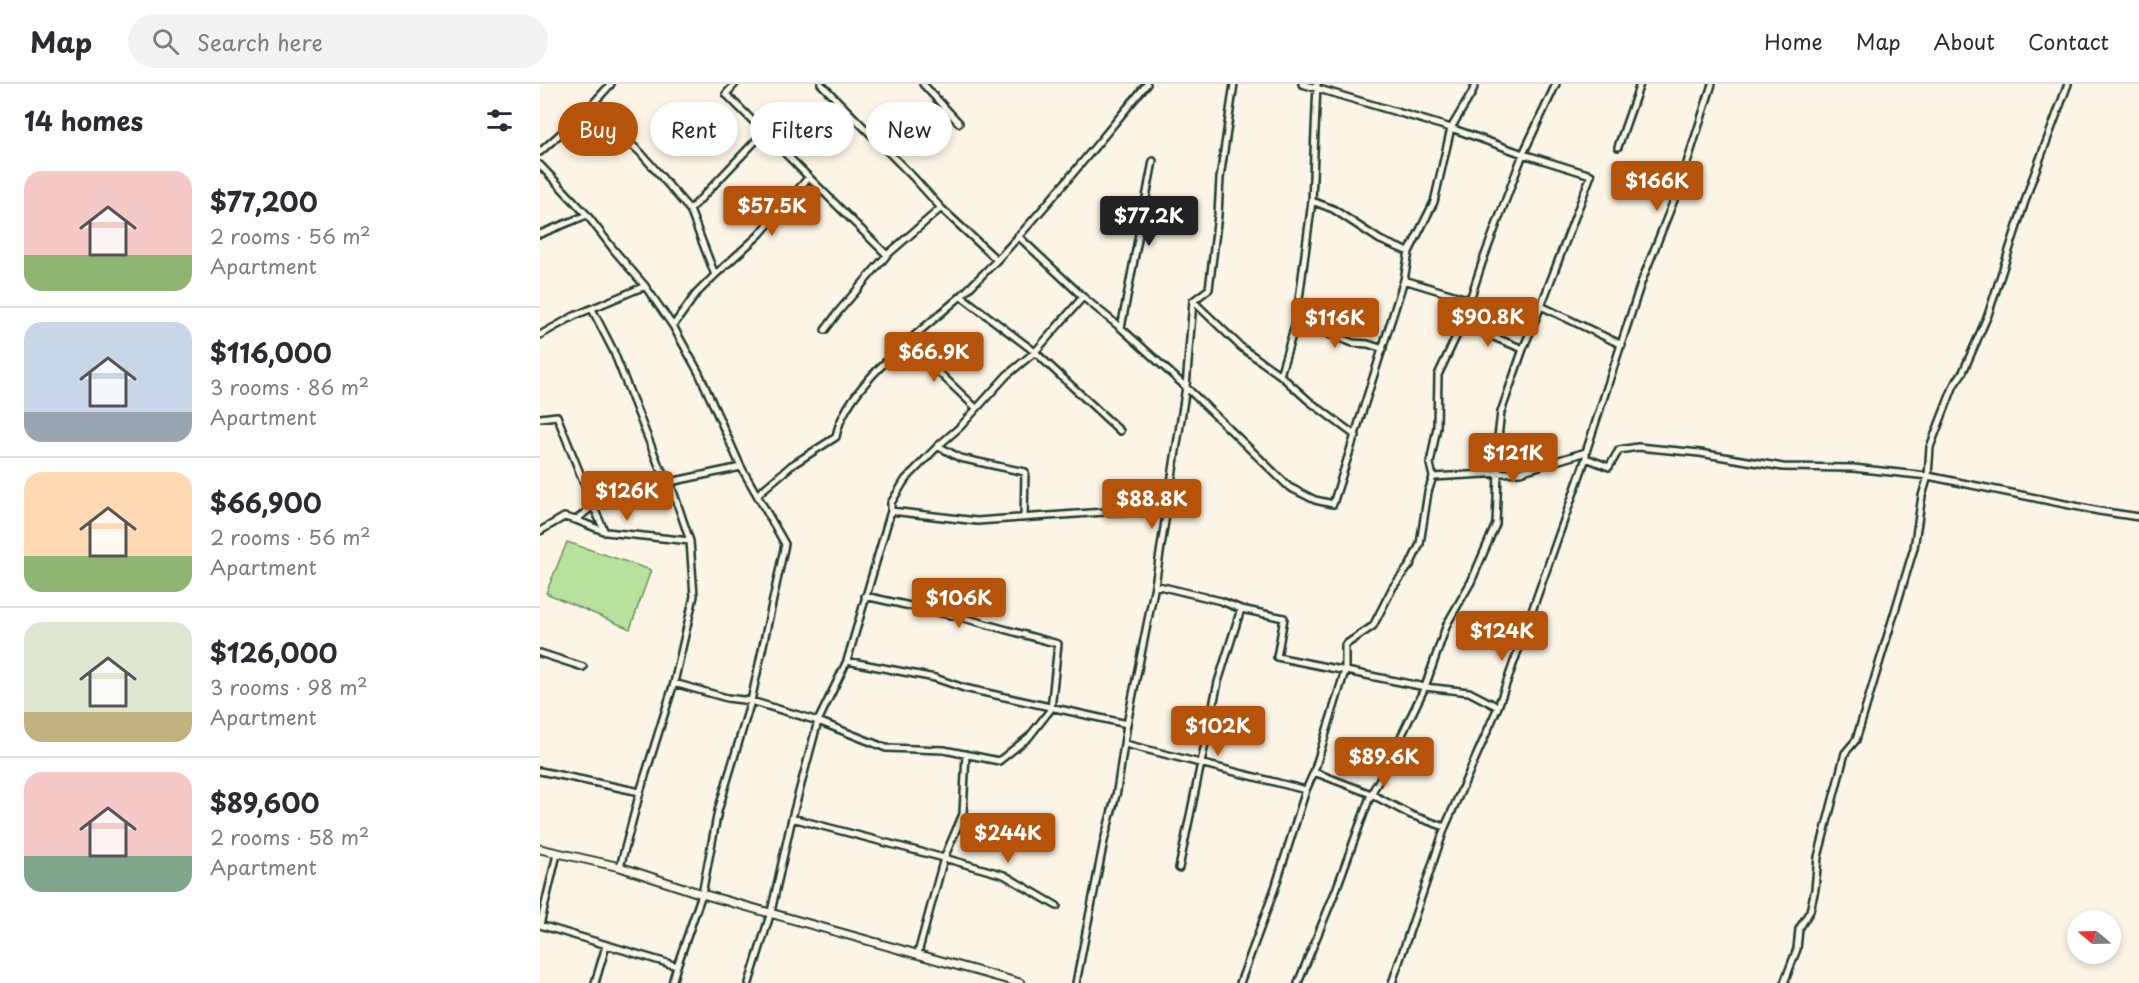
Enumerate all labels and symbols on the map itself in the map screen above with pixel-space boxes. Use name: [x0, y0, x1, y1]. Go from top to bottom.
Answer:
pin: $166K: [1615, 161, 1699, 212]
pin: $57.5K: [723, 186, 821, 237]
pin: $77.2K: [1100, 196, 1198, 247]
pin: $90.8K: [1439, 297, 1537, 348]
pin: $116K: [1293, 298, 1377, 349]
pin: $66.9K: [885, 332, 983, 383]
pin: $121K: [1471, 433, 1555, 484]
pin: $126K: [585, 471, 669, 522]
pin: $88.8K: [1103, 479, 1201, 530]
pin: $106K: [917, 578, 1001, 629]
pin: $124K: [1460, 611, 1544, 662]
pin: $102K: [1176, 706, 1260, 757]
pin: $89.6K: [1335, 737, 1433, 788]
pin: $244K: [966, 813, 1050, 864]
north arrow: [2067, 910, 2121, 964]

